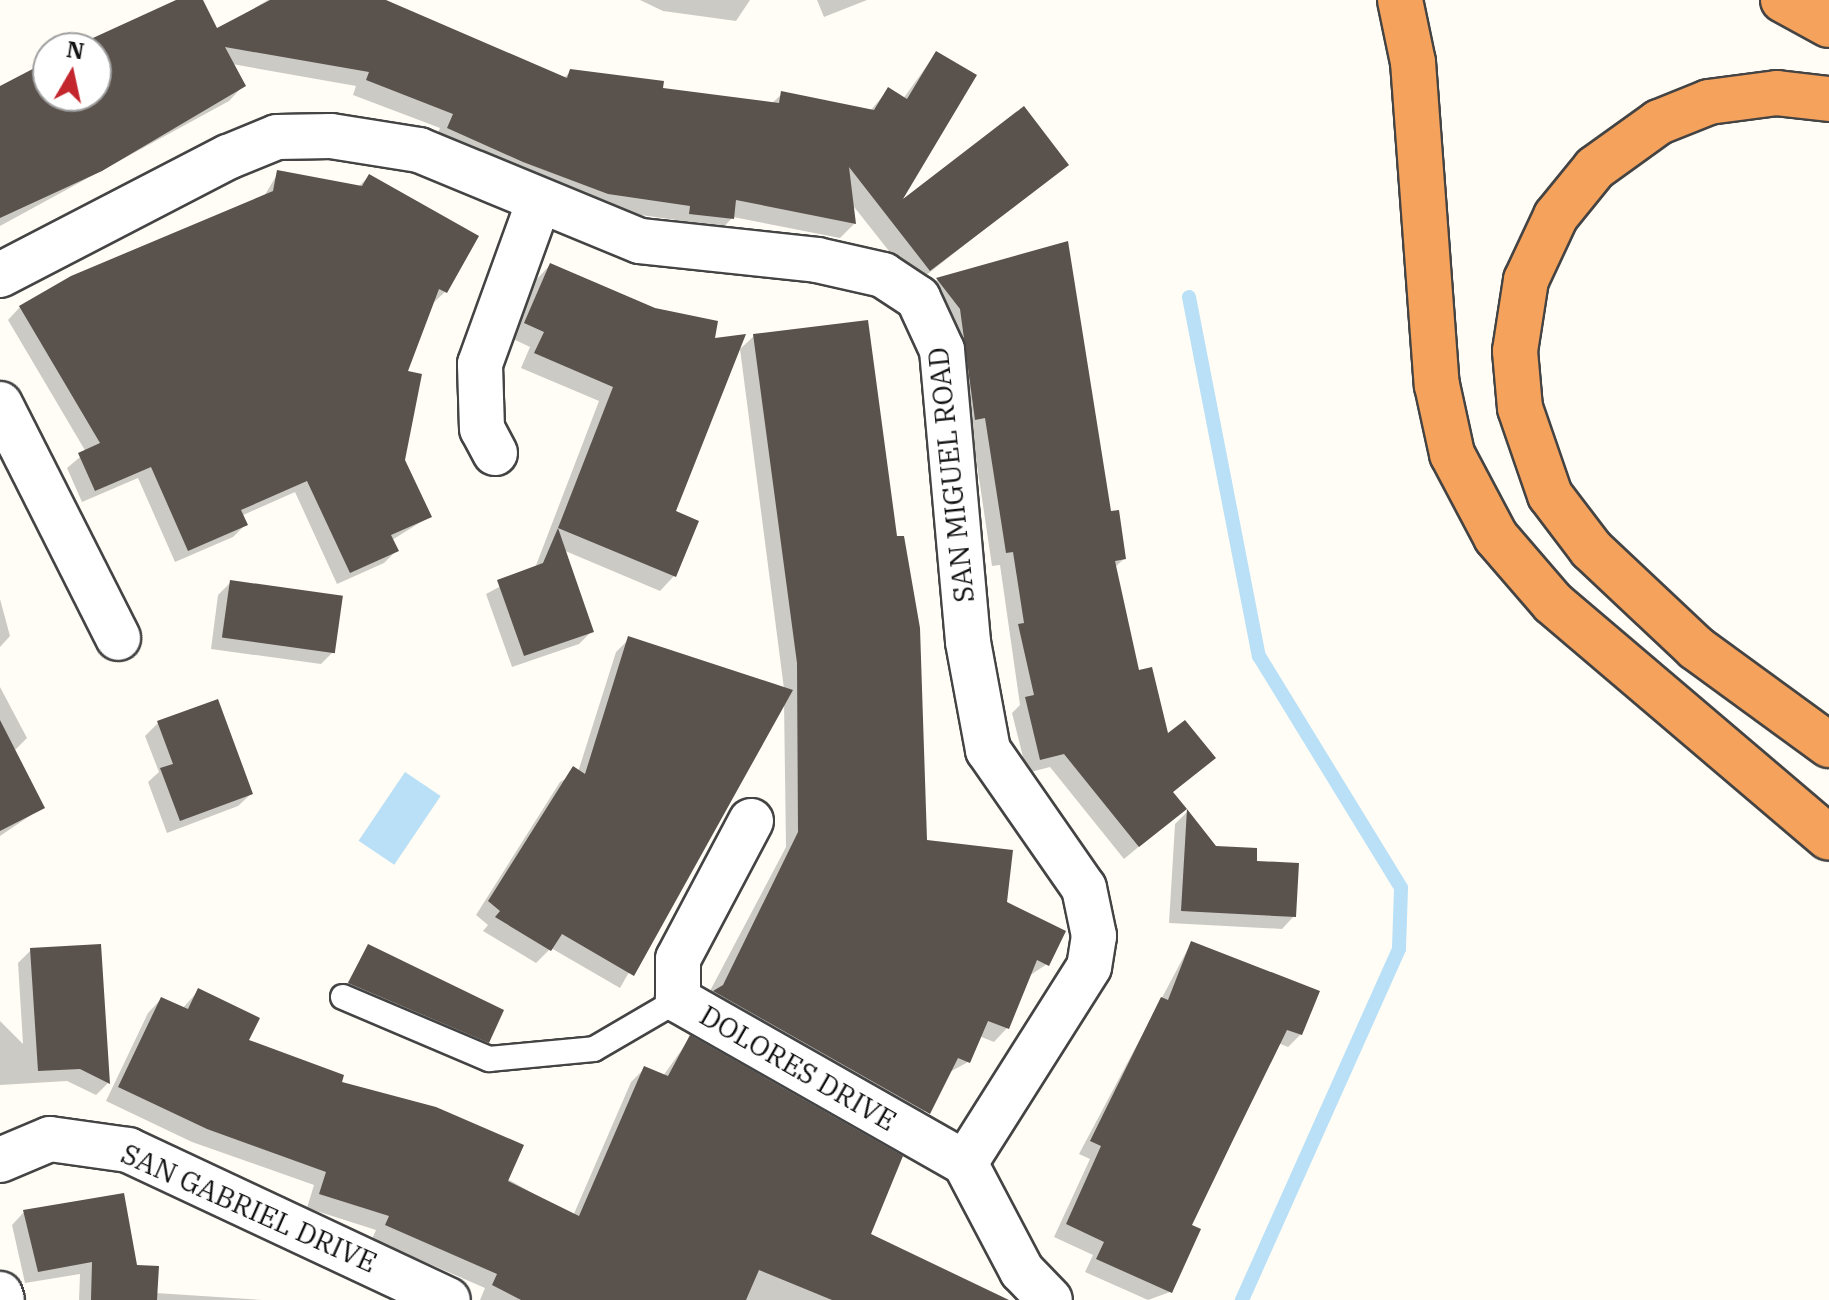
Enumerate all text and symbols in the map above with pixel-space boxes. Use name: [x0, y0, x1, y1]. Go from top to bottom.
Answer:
north arrow: [32, 32, 112, 112]
text: N: [65, 34, 86, 65]
street label: SAN MIGUEL ROAD: [921, 346, 981, 604]
street label: DOLORES DRIVE: [694, 998, 902, 1138]
street label: SAN GABRIEL DRIVE: [116, 1137, 382, 1279]

